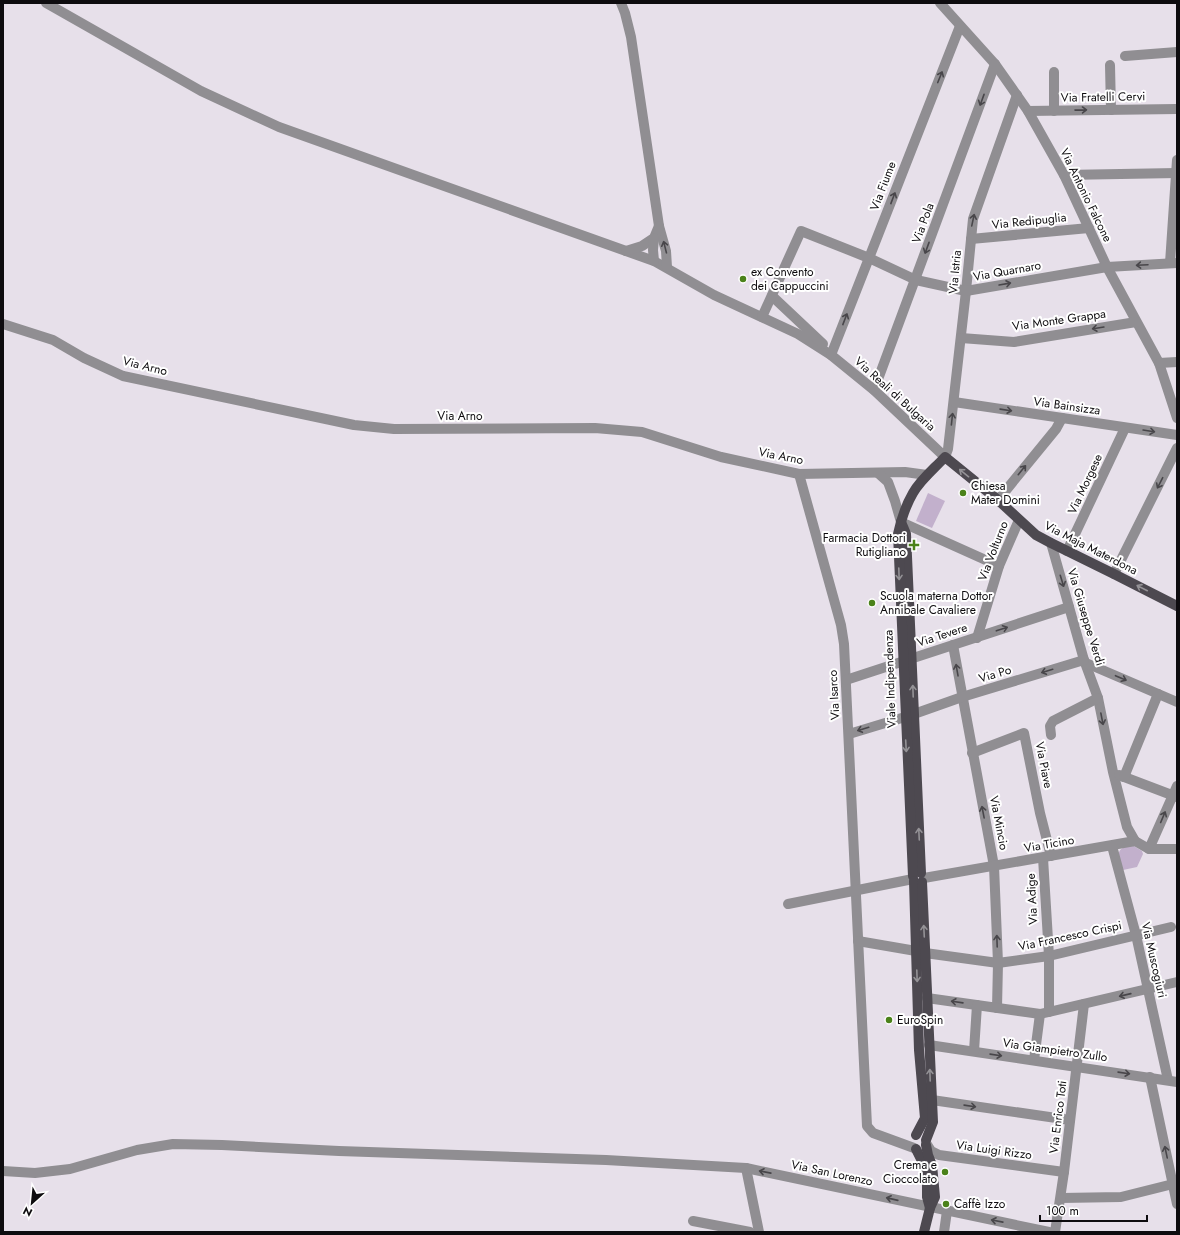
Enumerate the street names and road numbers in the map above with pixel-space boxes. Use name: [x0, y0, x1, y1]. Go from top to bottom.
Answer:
street label: Via Fratelli Cervi: [1061, 87, 1145, 107]
street label: Via Antonio Falcone: [1055, 145, 1117, 245]
street label: Via Fiume: [865, 159, 901, 213]
street label: Via Pola: [907, 200, 939, 246]
street label: Via Redipuglia: [991, 208, 1067, 234]
street label: Via Istria: [944, 249, 966, 295]
street label: Via Quarnaro: [972, 256, 1043, 286]
street label: Via Monte Grappa: [1011, 304, 1107, 335]
street label: Via Arno: [121, 352, 170, 380]
street label: Via Reali di Bulgaria: [851, 353, 940, 435]
street label: Via Bainsizza: [1032, 392, 1102, 420]
street label: Via Arno: [437, 407, 483, 425]
street label: Via Arno: [757, 443, 805, 469]
street label: Via Morgese: [1063, 451, 1107, 517]
street label: Via Maja Materdona: [1041, 517, 1141, 579]
street label: Via Volturno: [973, 518, 1013, 584]
street label: Via Giuseppe Verdi: [1063, 566, 1109, 668]
street label: Via Tevere: [914, 618, 970, 652]
street label: Viale Indipendenza: [879, 629, 901, 729]
street label: Via Po: [976, 660, 1014, 687]
street label: Via Isarco: [824, 669, 844, 721]
street label: Via Piave: [1031, 740, 1057, 790]
street label: Via Mincio: [985, 794, 1013, 852]
street label: Via Ticino: [1022, 831, 1076, 857]
street label: Via Adige: [1022, 873, 1042, 925]
street label: Via Francesco Crispi: [1017, 916, 1123, 956]
street label: Via Muscogiuri: [1137, 920, 1171, 1000]
street label: Via Giampietro Zullo: [1001, 1034, 1109, 1066]
street label: Via Enrico Toti: [1045, 1079, 1071, 1155]
street label: Via Luigi Rizzo: [955, 1136, 1033, 1164]
street label: Via San Lorenzo: [790, 1156, 875, 1191]

